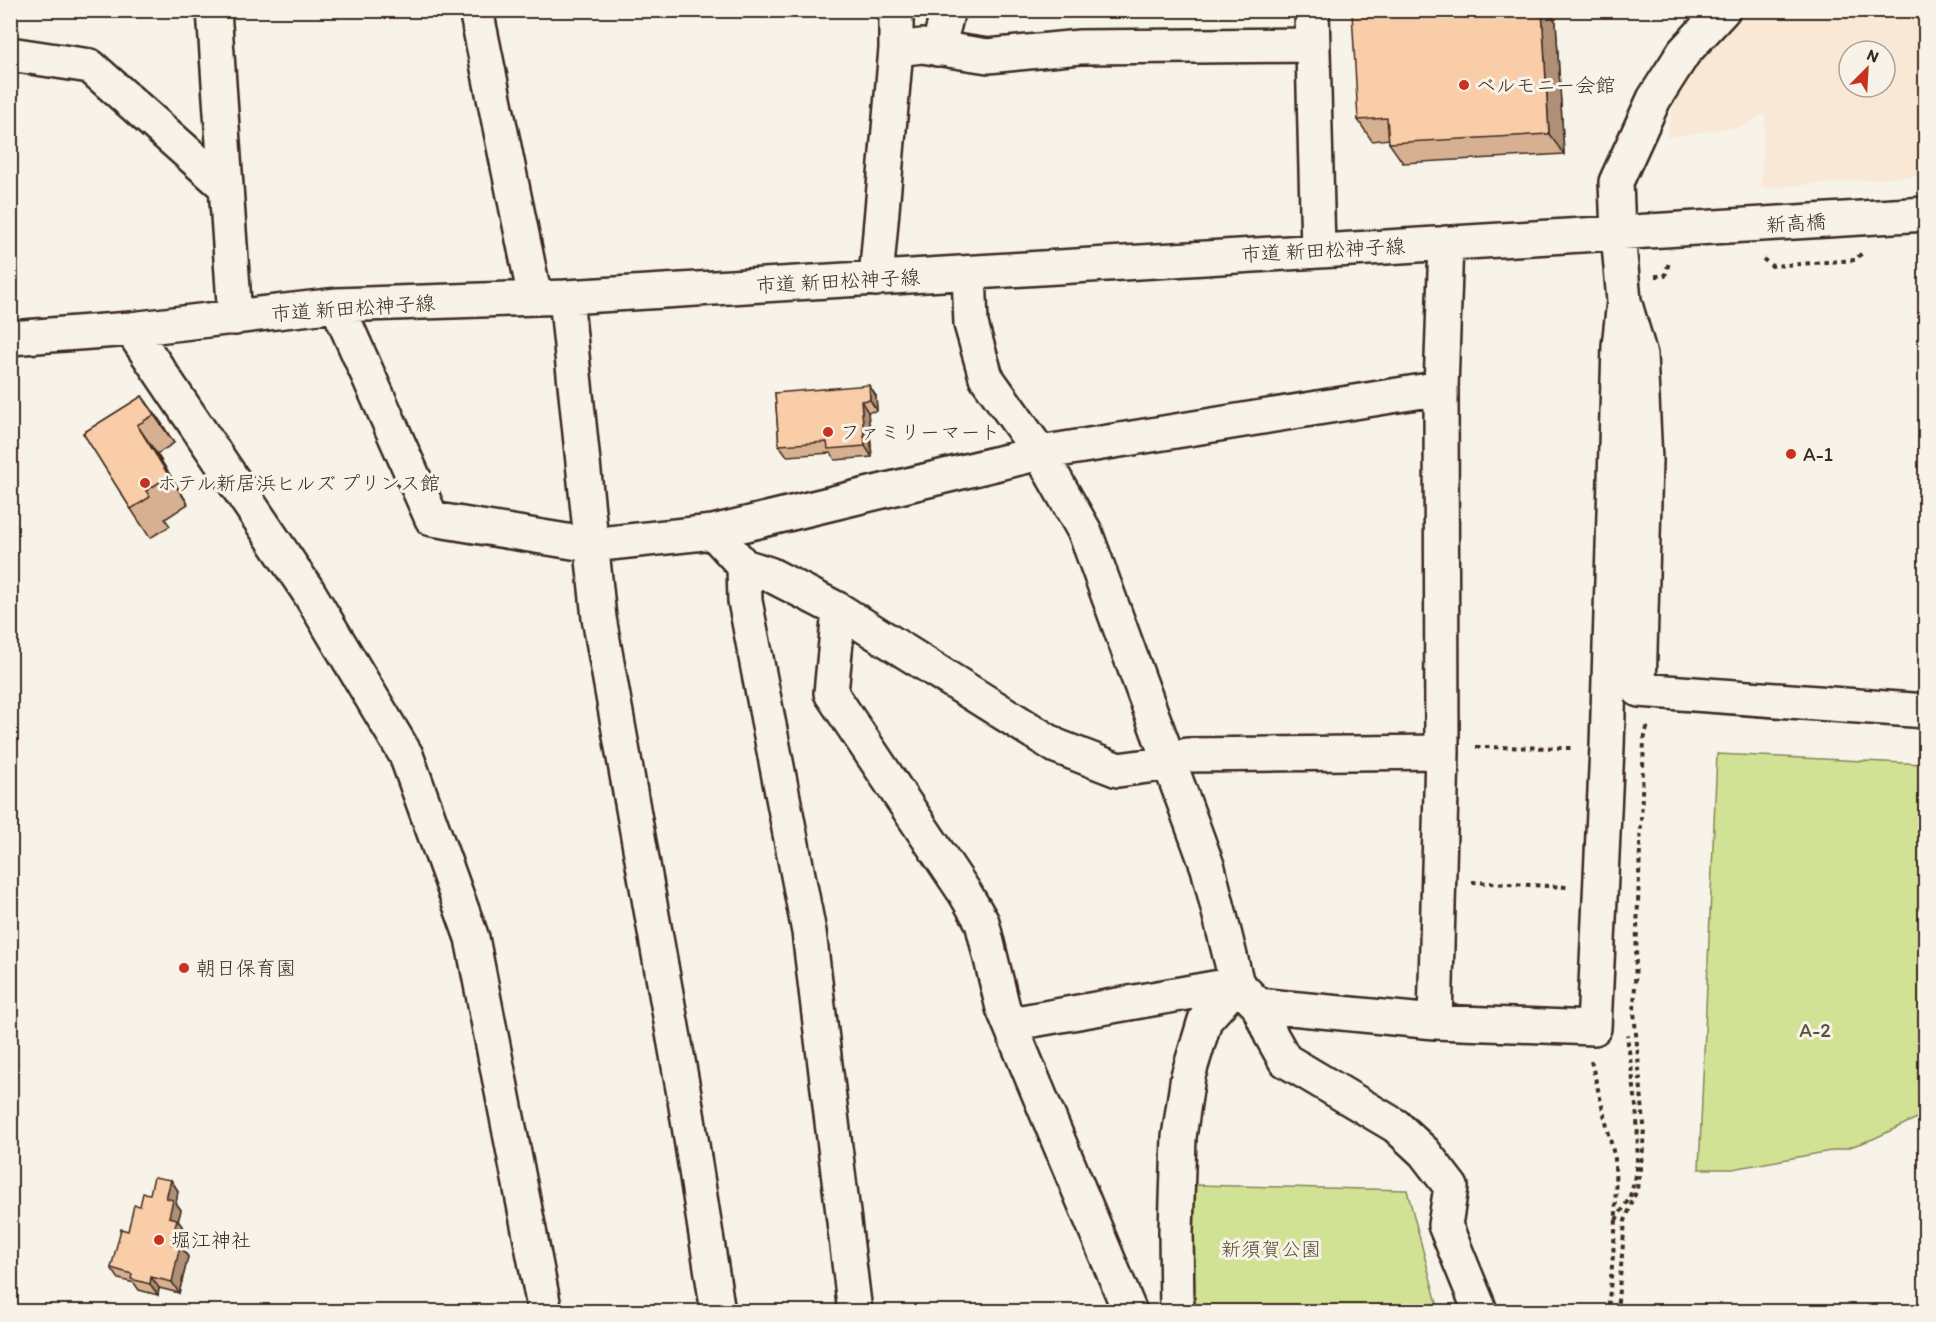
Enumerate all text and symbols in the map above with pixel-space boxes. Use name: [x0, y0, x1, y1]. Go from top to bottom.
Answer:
north arrow: [1837, 39, 1897, 99]
text: N: [1864, 45, 1882, 67]
place label: ベルモニー会館: [1476, 73, 1616, 97]
marker: ベルモニー会館: [1457, 78, 1471, 92]
street label: 新高橋: [1765, 209, 1827, 237]
street label: 市道 新田松神子線: [1240, 234, 1406, 266]
street label: 市道 新田松神子線: [755, 265, 921, 297]
street label: 市道 新田松神子線: [270, 290, 436, 326]
place label: ファミリーマート: [840, 420, 1000, 444]
marker: ファミリーマート: [821, 425, 835, 439]
place label: A-1: [1803, 442, 1833, 466]
marker: A-1: [1784, 447, 1798, 461]
place label: ホテル新居浜ヒルズ プリンス館: [157, 471, 440, 495]
marker: ホテル新居浜ヒルズ プリンス館: [138, 476, 152, 490]
place label: 朝日保育園: [196, 956, 296, 980]
marker: 朝日保育園: [177, 961, 191, 975]
park label: A-2: [1799, 1018, 1831, 1042]
place label: 堀江神社: [171, 1228, 251, 1252]
marker: 堀江神社: [152, 1233, 166, 1247]
park label: 新須賀公園: [1221, 1237, 1321, 1261]

